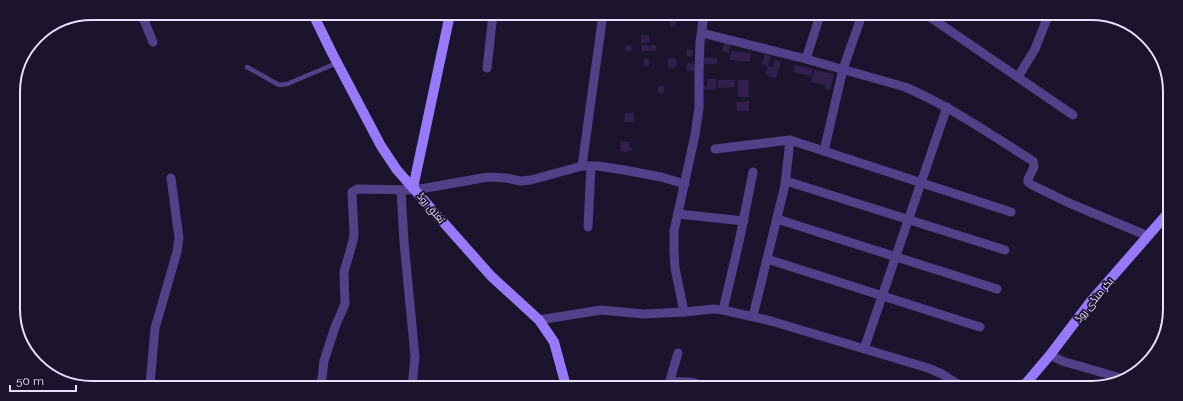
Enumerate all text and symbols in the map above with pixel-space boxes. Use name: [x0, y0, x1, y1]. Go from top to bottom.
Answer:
street label: تغلق روڈ: [414, 191, 447, 226]
street label: بکر منڈی روڈ: [1073, 276, 1116, 325]
scale bar: [10, 367, 76, 393]
text: 50 m: [16, 374, 44, 388]

